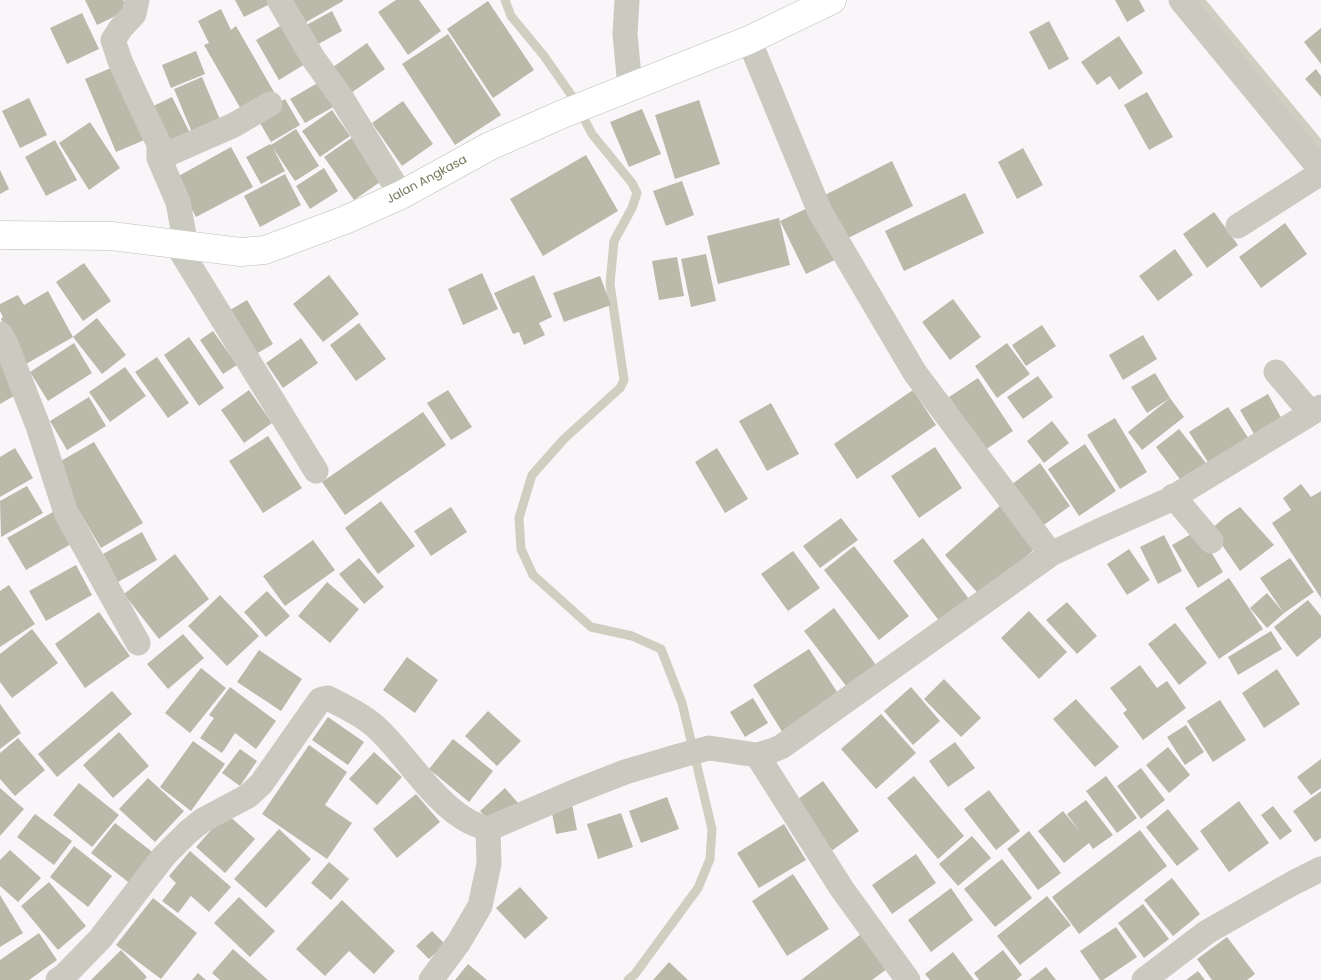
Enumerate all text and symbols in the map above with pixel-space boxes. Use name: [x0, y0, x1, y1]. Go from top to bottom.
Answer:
street label: Jalan Angkasa: [384, 153, 470, 207]

